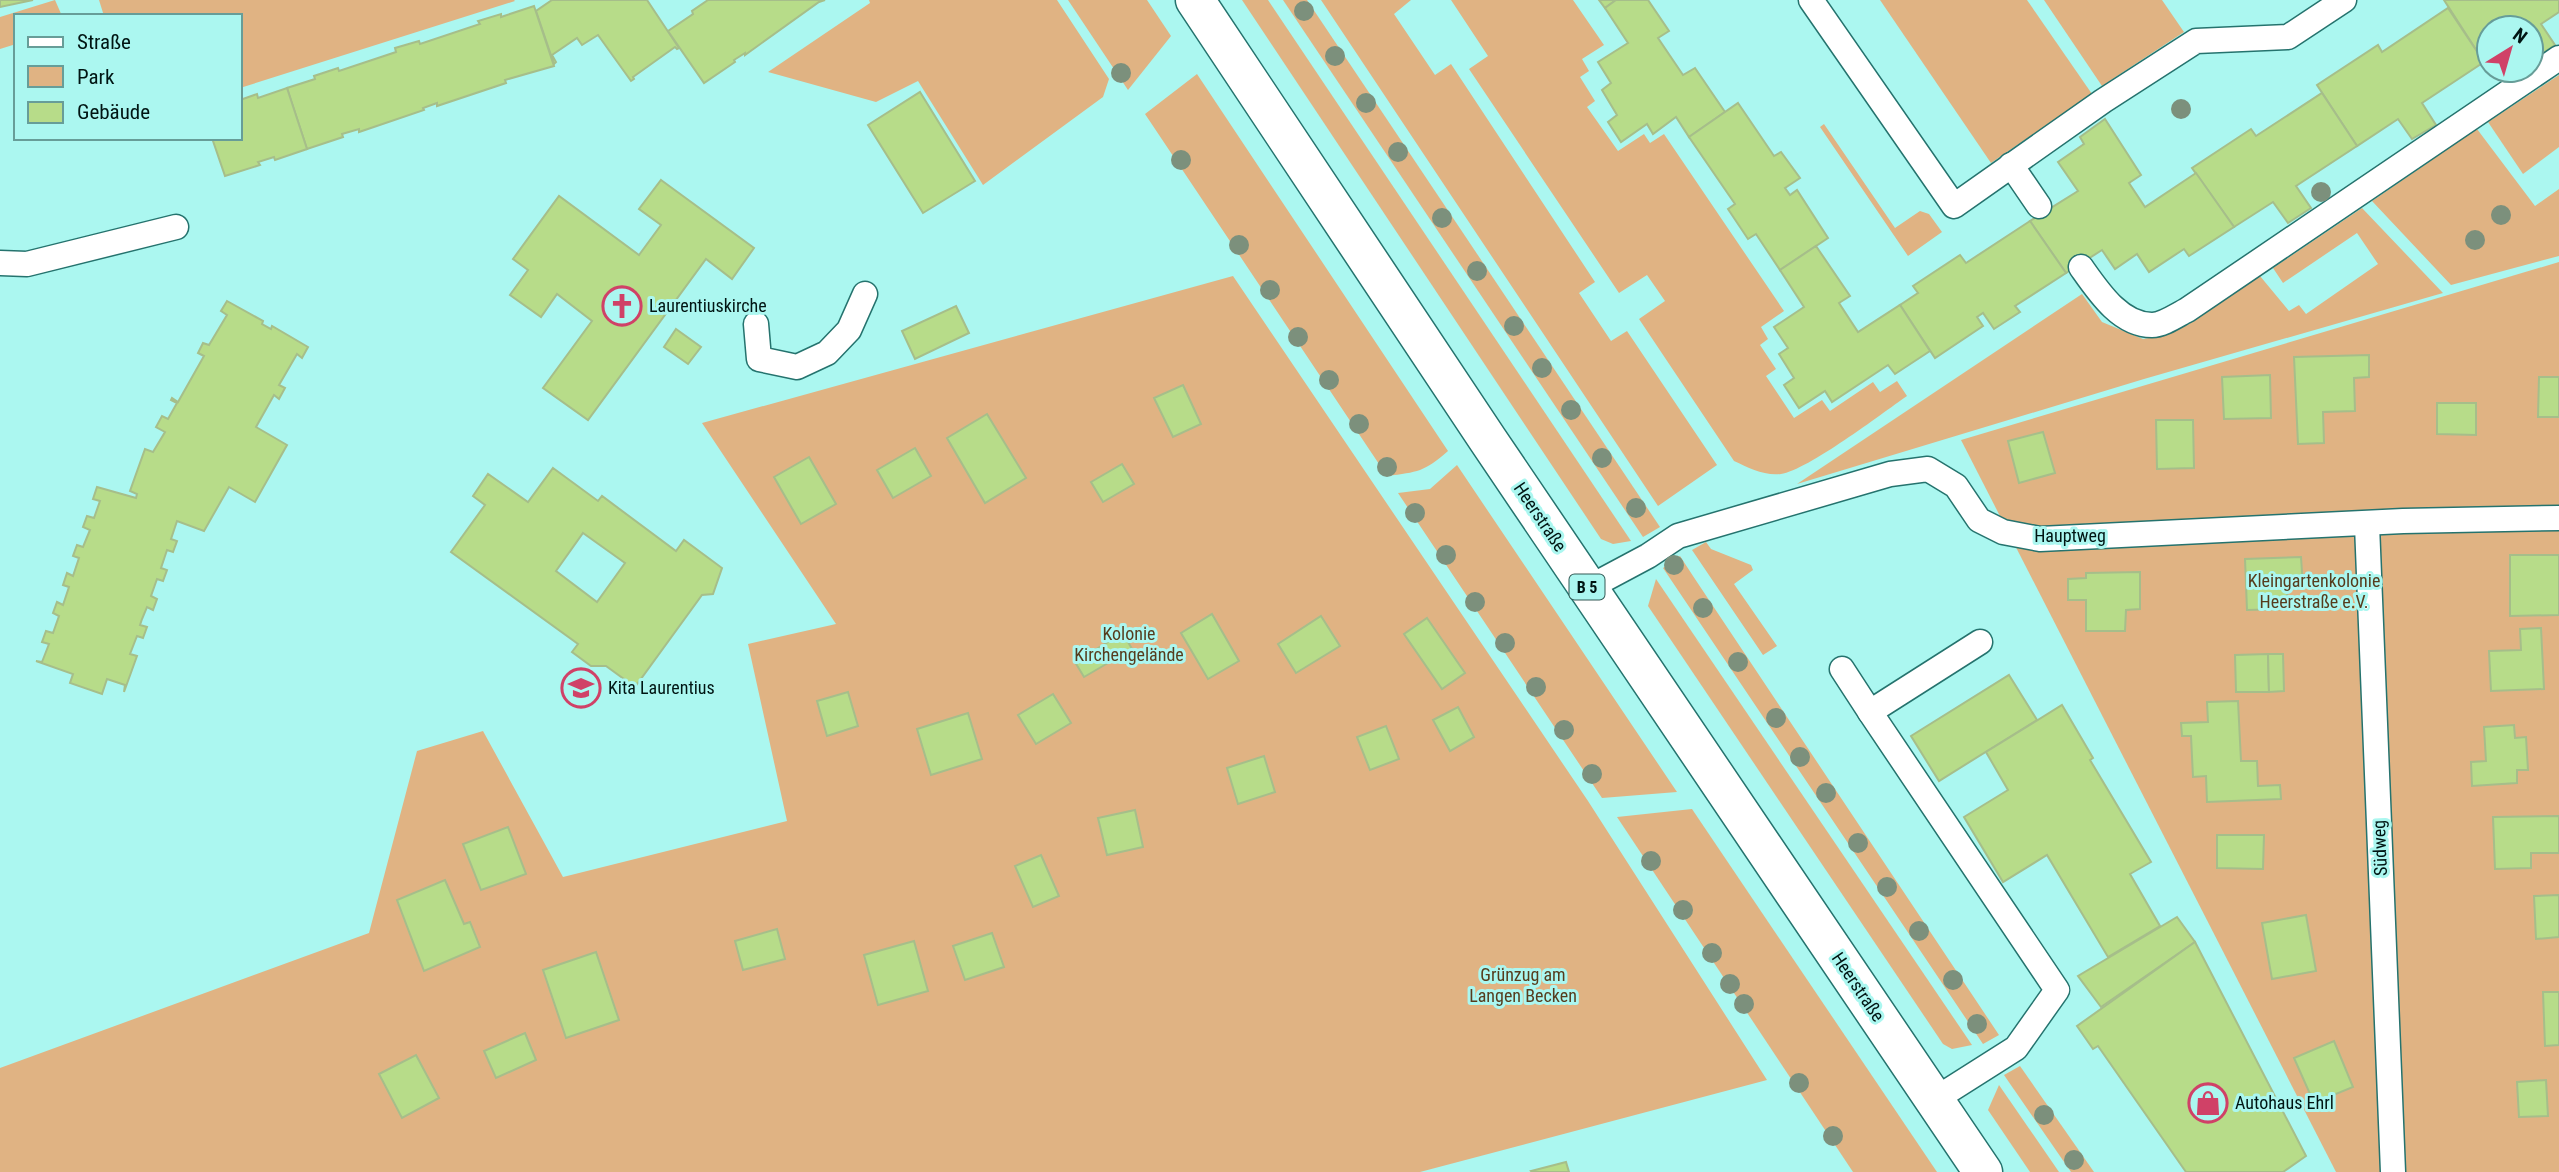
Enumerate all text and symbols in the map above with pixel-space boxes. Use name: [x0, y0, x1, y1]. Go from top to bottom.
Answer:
legend: [14, 14, 242, 140]
north arrow: [2475, 14, 2545, 84]
text: N: [2508, 23, 2531, 49]
text: Straße: [77, 30, 131, 54]
text: Park: [77, 65, 115, 89]
text: Gebäude: [77, 100, 150, 124]
church icon: Laurentiuskirche: [601, 285, 643, 327]
place label: Laurentiuskirche: [649, 295, 767, 316]
street label: Heerstraße: [1510, 478, 1571, 555]
street label: Hauptweg: [2034, 525, 2106, 546]
park label: Kleingartenkolonie Heerstraße e.V.: [2248, 570, 2380, 612]
road number: B 5: [1570, 574, 1604, 600]
park label: Kolonie Kirchengelände: [1074, 623, 1184, 665]
school or university icon: Kita Laurentius: [560, 667, 602, 709]
place label: Kita Laurentius: [608, 677, 715, 698]
street label: Südweg: [2368, 820, 2391, 876]
street label: Heerstraße: [1828, 948, 1889, 1025]
park label: Grünzug am Langen Becken: [1469, 964, 1577, 1006]
shop icon: Autohaus Ehrl: [2187, 1082, 2229, 1124]
place label: Autohaus Ehrl: [2235, 1092, 2334, 1113]

